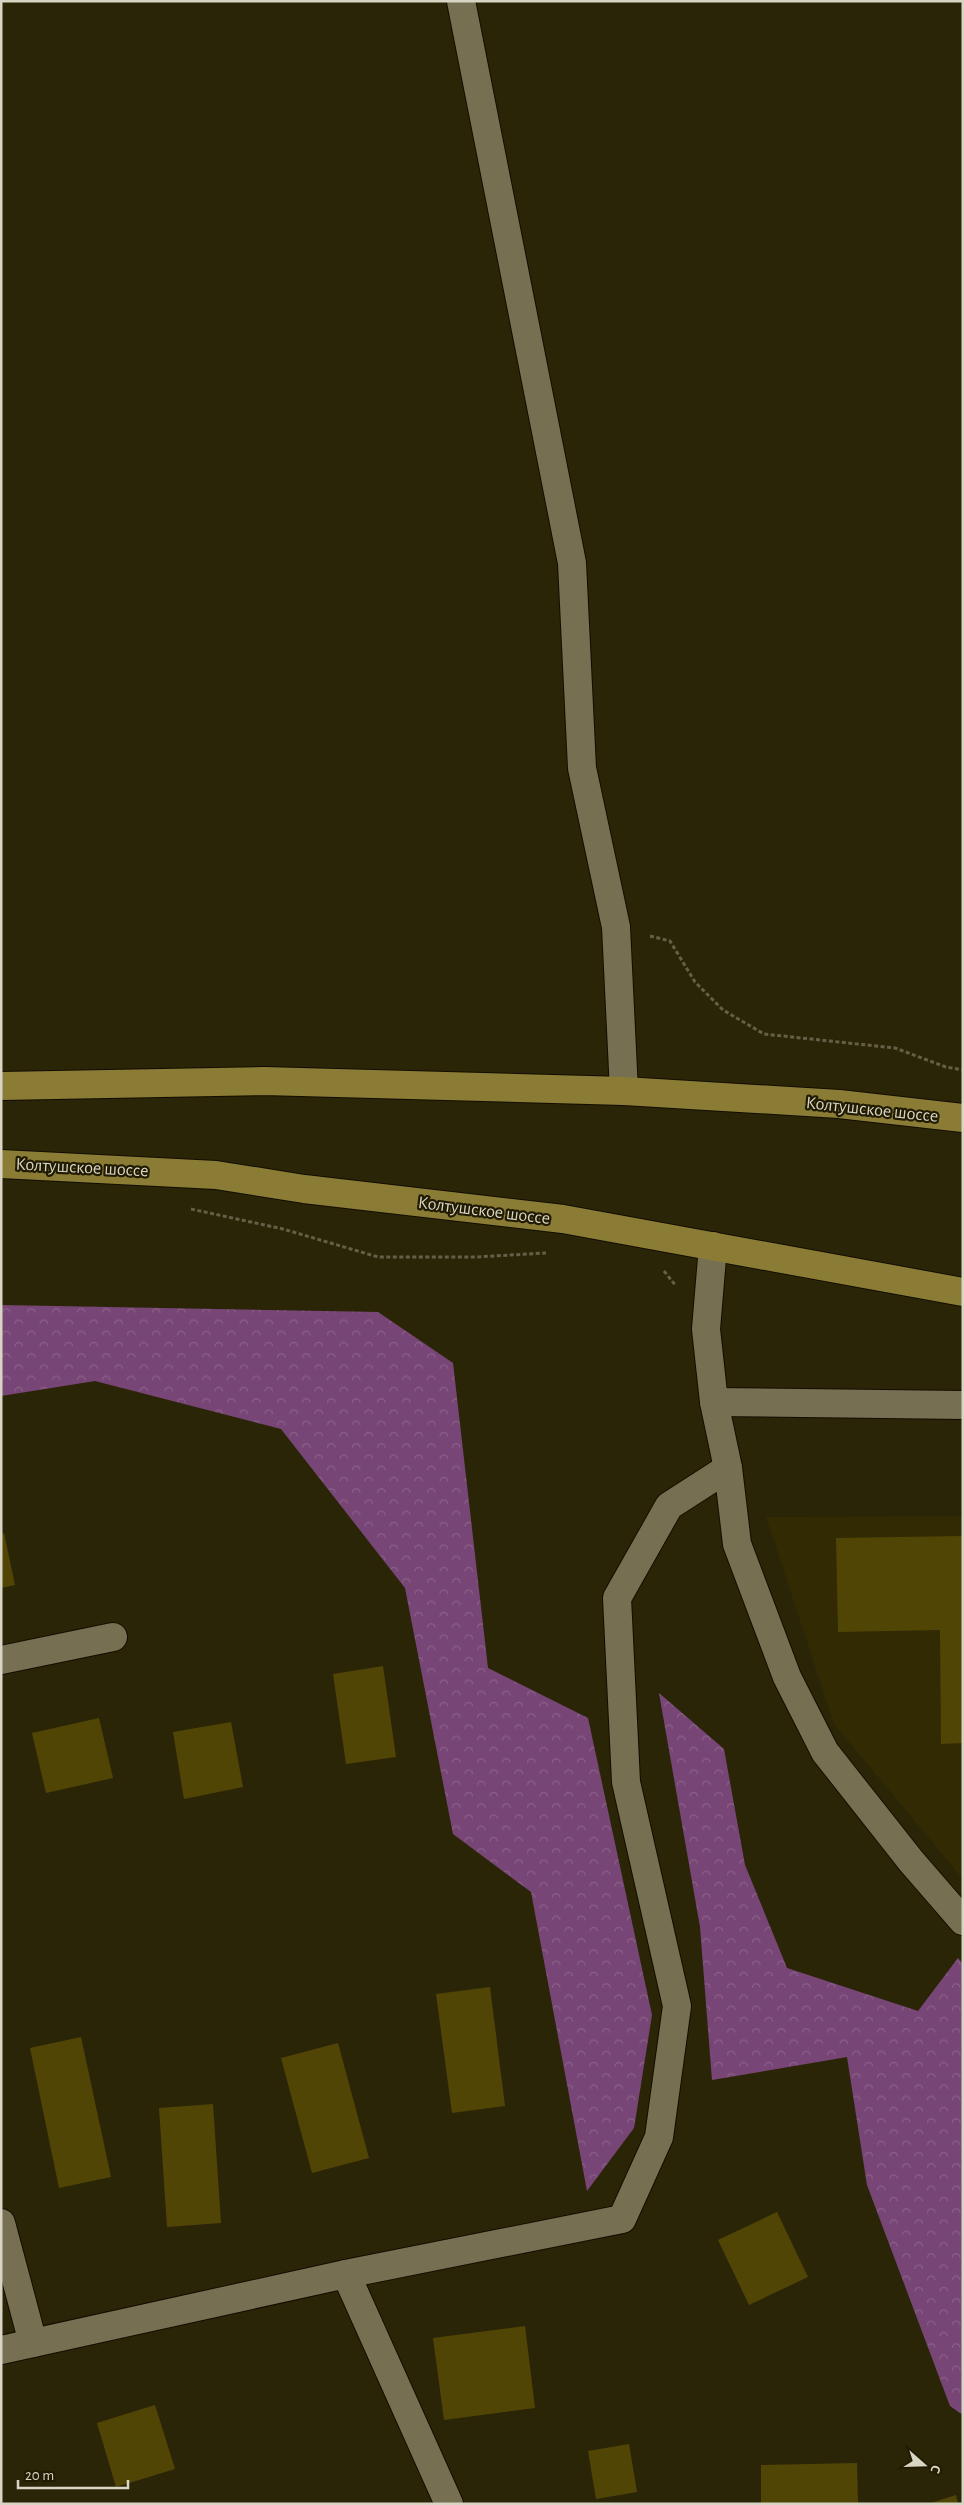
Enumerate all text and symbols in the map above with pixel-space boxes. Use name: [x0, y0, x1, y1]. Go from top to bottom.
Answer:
street label: Колтушское шоссе: [805, 1094, 939, 1126]
street label: Колтушское шоссе: [15, 1156, 149, 1180]
street label: Колтушское шоссе: [417, 1194, 551, 1228]
north arrow: [899, 2440, 949, 2490]
scale bar: [18, 2458, 128, 2490]
text: С: [927, 2463, 943, 2475]
text: 20 m: [25, 2468, 54, 2483]

